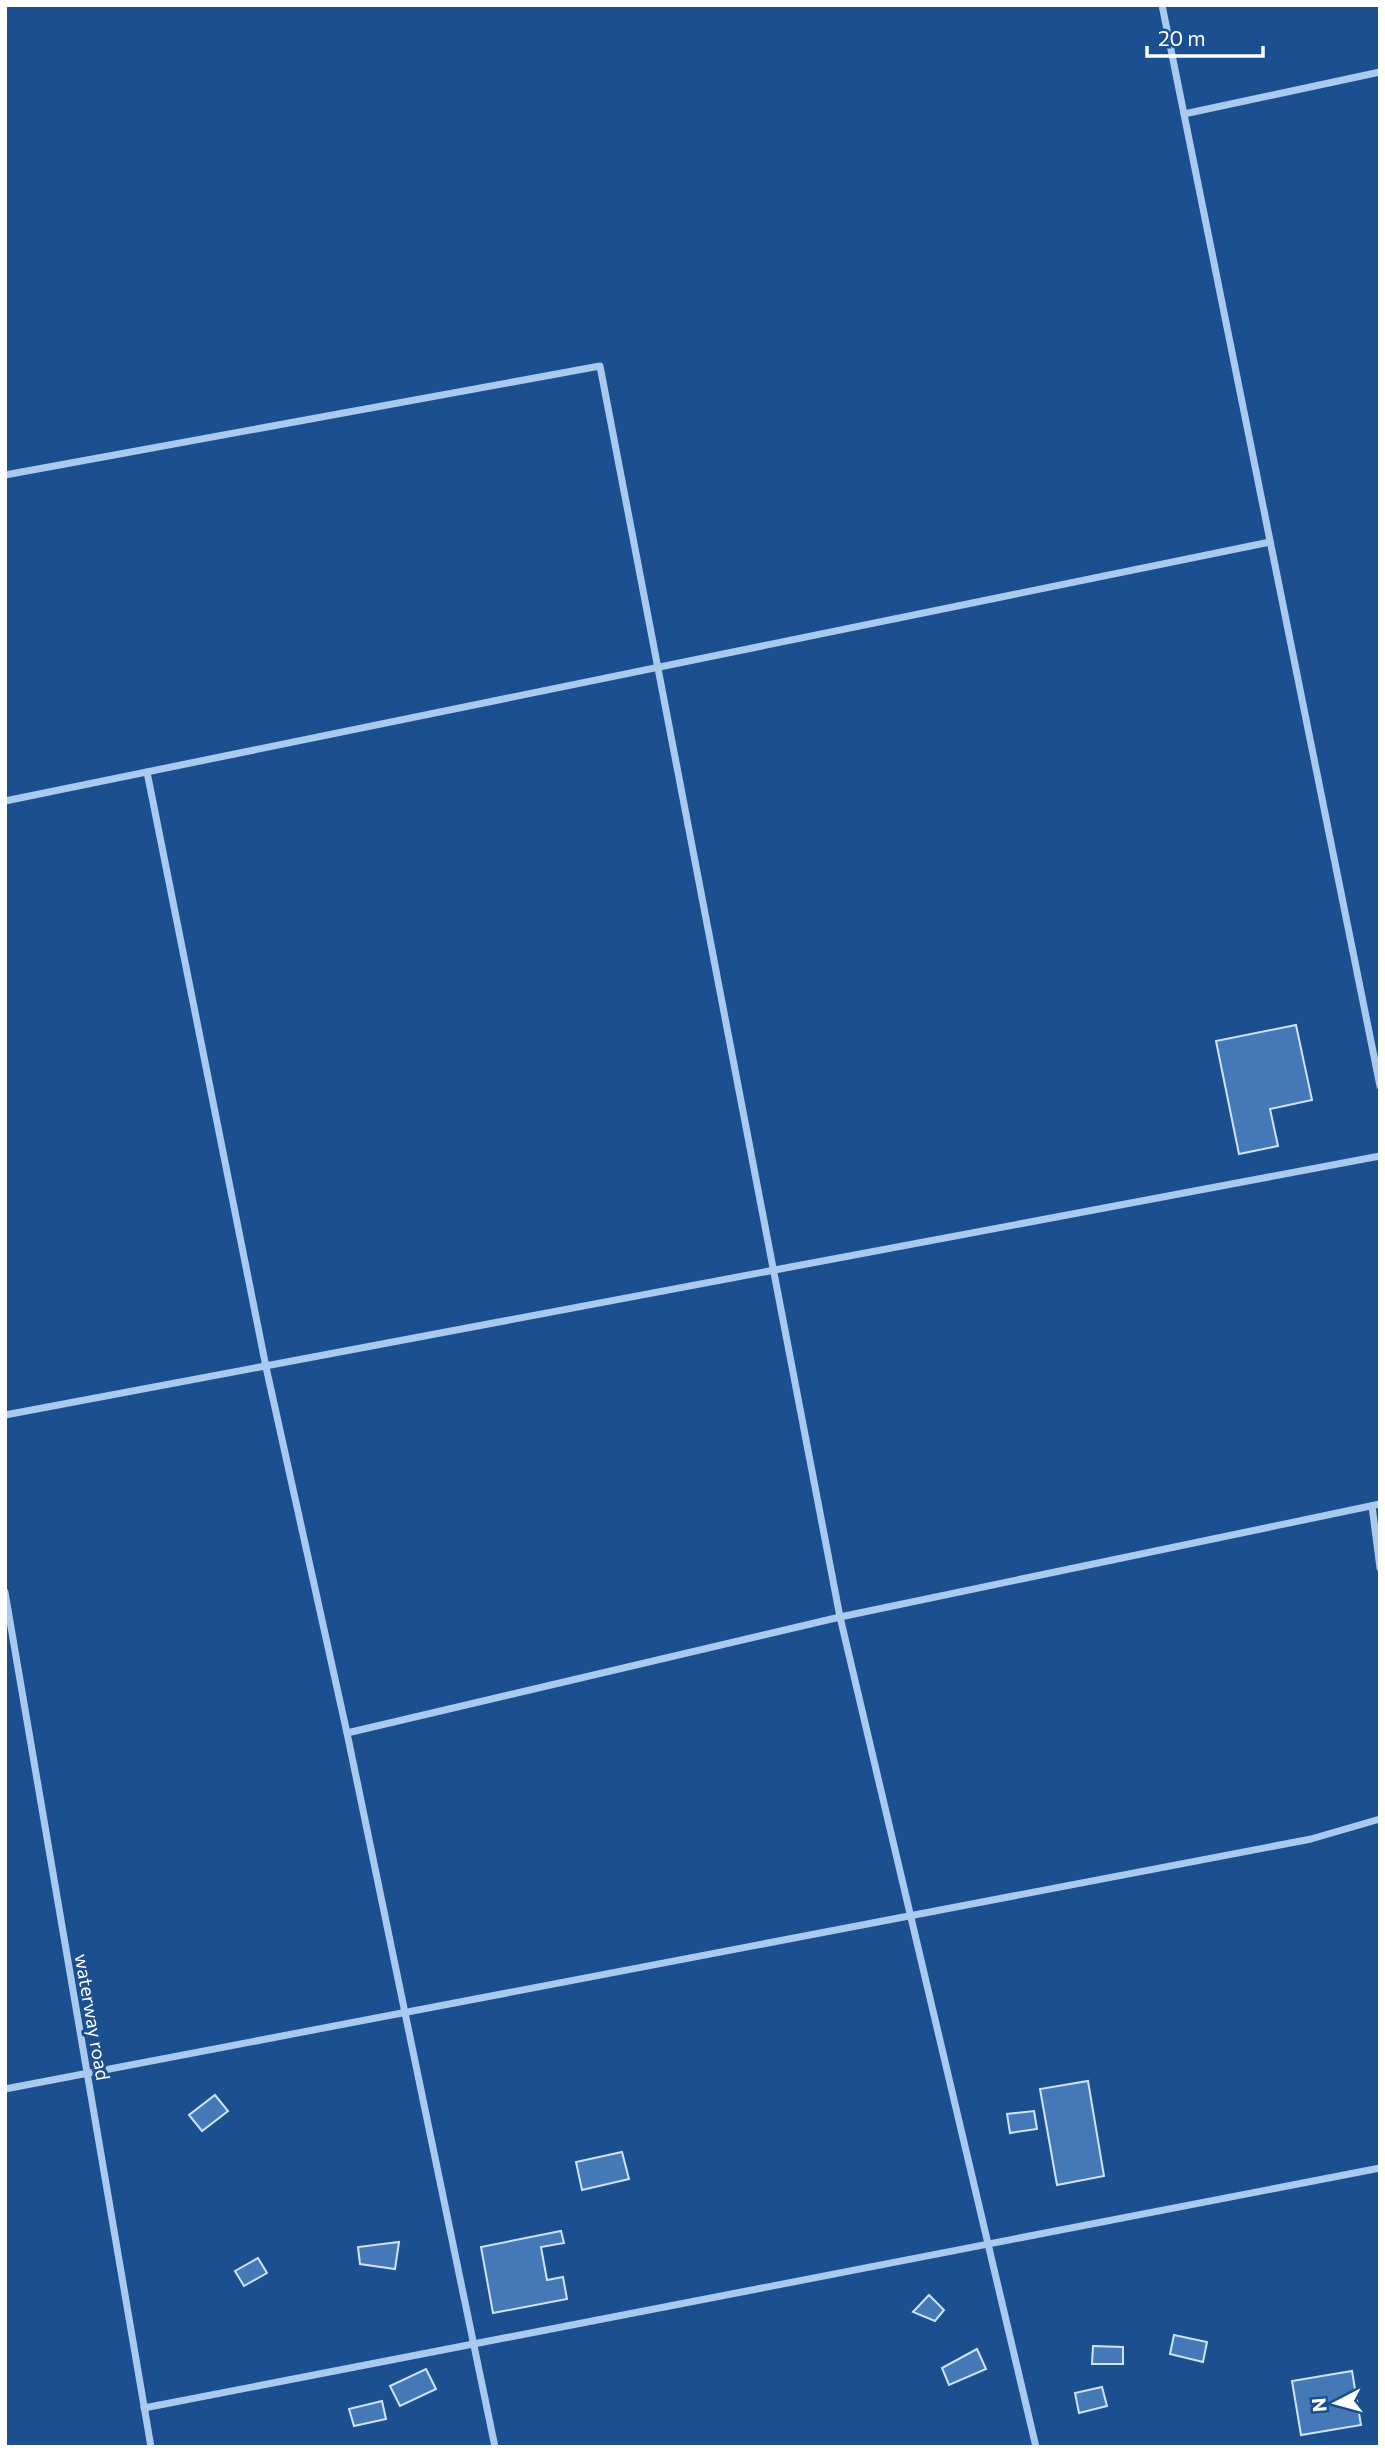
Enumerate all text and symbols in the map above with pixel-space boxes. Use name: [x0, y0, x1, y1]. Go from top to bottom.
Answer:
scale bar: [1147, 14, 1262, 58]
text: 20 m: [1158, 25, 1206, 50]
street label: waterway road: [71, 1952, 115, 2082]
north arrow: [1301, 2368, 1371, 2438]
text: N: [1306, 2397, 1331, 2413]

